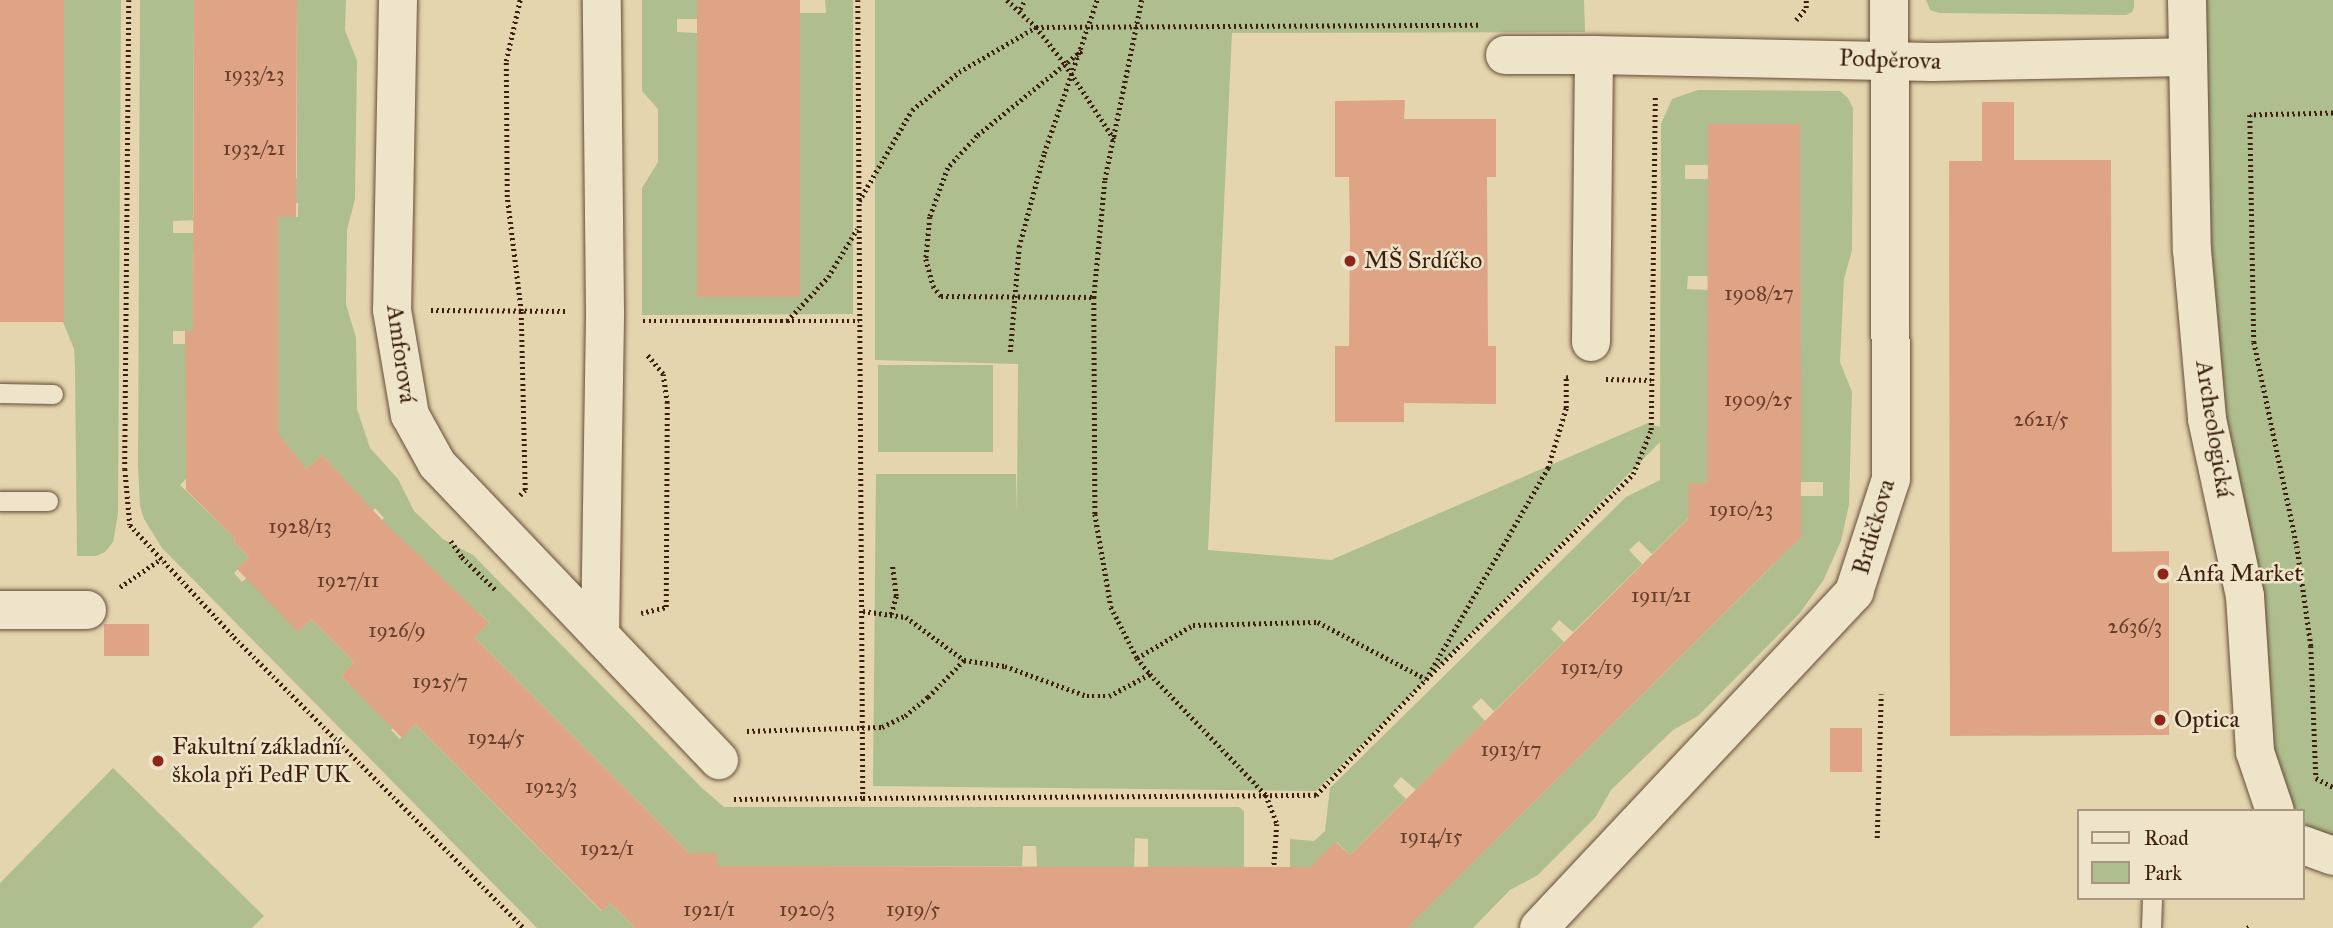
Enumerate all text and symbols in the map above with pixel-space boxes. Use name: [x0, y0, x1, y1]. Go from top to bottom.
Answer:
street label: Podpěrova: [1839, 44, 1941, 76]
house number: 1933/23: [224, 61, 284, 87]
house number: 1932/21: [223, 135, 285, 161]
place label: MŠ Srdíčko: [1364, 247, 1482, 275]
marker: MŠ Srdíčko: [1342, 253, 1358, 269]
house number: 1908/27: [1724, 280, 1794, 306]
street label: Amforová: [380, 303, 422, 405]
street label: Archeologická: [2189, 358, 2239, 500]
house number: 1909/25: [1724, 386, 1792, 412]
house number: 2621/5: [2013, 406, 2069, 432]
street label: Brdičkova: [1847, 476, 1901, 578]
house number: 1910/23: [1709, 496, 1773, 522]
house number: 1928/13: [268, 513, 332, 539]
place label: Anfa Market: [2177, 560, 2303, 588]
marker: Anfa Market: [2155, 566, 2171, 582]
house number: 1927/11: [317, 567, 379, 593]
house number: 1911/21: [1631, 582, 1691, 608]
house number: 2636/3: [2108, 613, 2162, 639]
house number: 1926/9: [368, 617, 426, 643]
house number: 1912/19: [1561, 654, 1623, 680]
house number: 1925/7: [412, 668, 468, 694]
place label: Optica: [2174, 706, 2240, 734]
marker: Optica: [2152, 712, 2168, 728]
house number: 1924/5: [468, 724, 524, 750]
place label: Fakultní základní škola při PedF UK: [172, 733, 350, 789]
house number: 1913/17: [1480, 736, 1542, 762]
marker: Fakultní základní škola při PedF UK: [150, 753, 166, 769]
house number: 1923/3: [525, 773, 577, 799]
legend: [2078, 809, 2305, 900]
house number: 1914/15: [1400, 823, 1462, 849]
text: Road: [2144, 825, 2189, 851]
house number: 1922/1: [580, 835, 634, 861]
text: Park: [2144, 860, 2182, 886]
house number: 1921/1: [683, 896, 735, 922]
house number: 1920/3: [779, 896, 835, 922]
house number: 1919/5: [886, 896, 940, 922]

